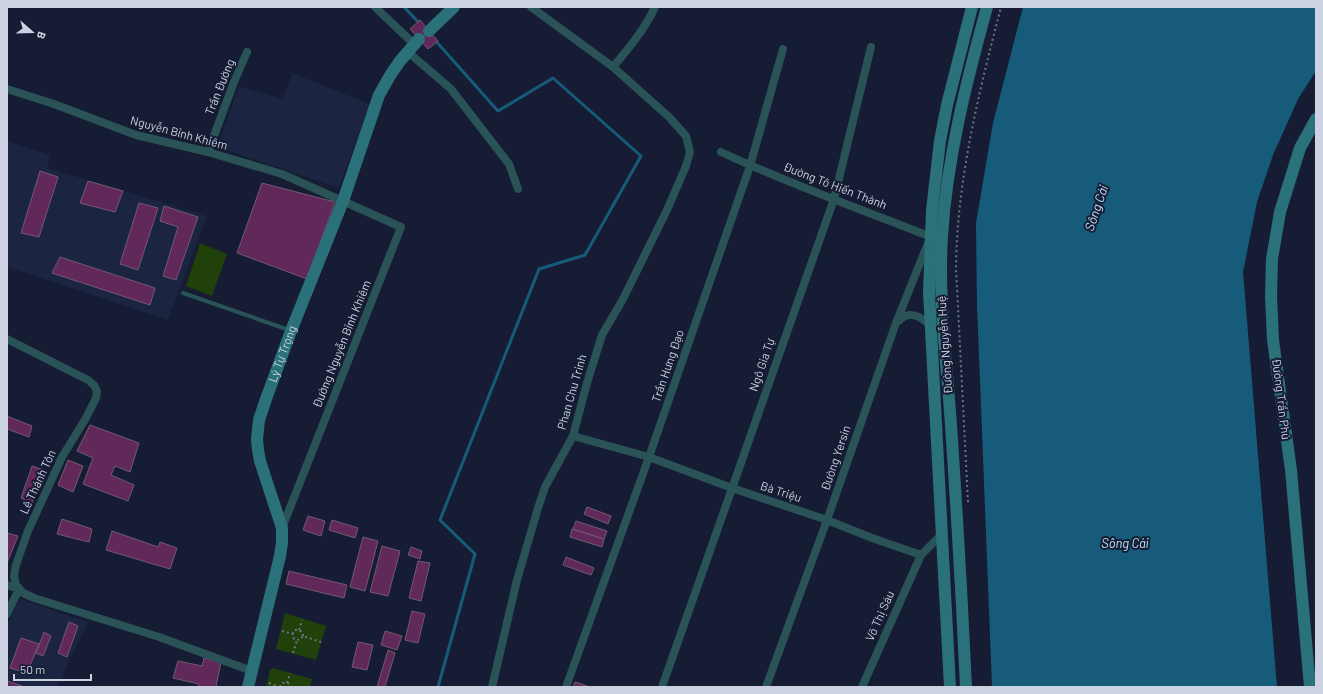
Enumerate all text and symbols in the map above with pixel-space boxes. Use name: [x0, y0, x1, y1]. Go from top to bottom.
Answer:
north arrow: [12, 12, 52, 52]
text: B: [35, 30, 49, 41]
street label: Trần Đường: [201, 56, 237, 117]
street label: Nguyễn Bỉnh Khiêm: [129, 112, 229, 152]
street label: Đường Tô Hiến Thành: [782, 159, 889, 211]
water label: Sông Cái: [1081, 182, 1112, 233]
street label: Đường Nguyễn Bỉnh Khiêm: [309, 278, 373, 409]
street label: Đường Nguyễn Huệ: [934, 295, 954, 395]
street label: Lý Tự Trọng: [265, 323, 299, 384]
street label: Trần Hưng Đạo: [648, 328, 686, 404]
street label: Ngô Gia Tự: [745, 336, 777, 393]
street label: Phan Chu Trinh: [554, 352, 588, 431]
street label: Đường Trần Phú: [1270, 357, 1294, 440]
street label: Đường Yersin: [817, 423, 853, 492]
street label: Lê Thánh Tôn: [16, 447, 58, 516]
street label: Bà Triệu: [759, 478, 804, 504]
water label: Sông Cái: [1101, 535, 1149, 551]
street label: Võ Thị Sáu: [862, 588, 896, 643]
scale bar: [14, 656, 91, 682]
text: 50 m: [20, 662, 45, 676]

